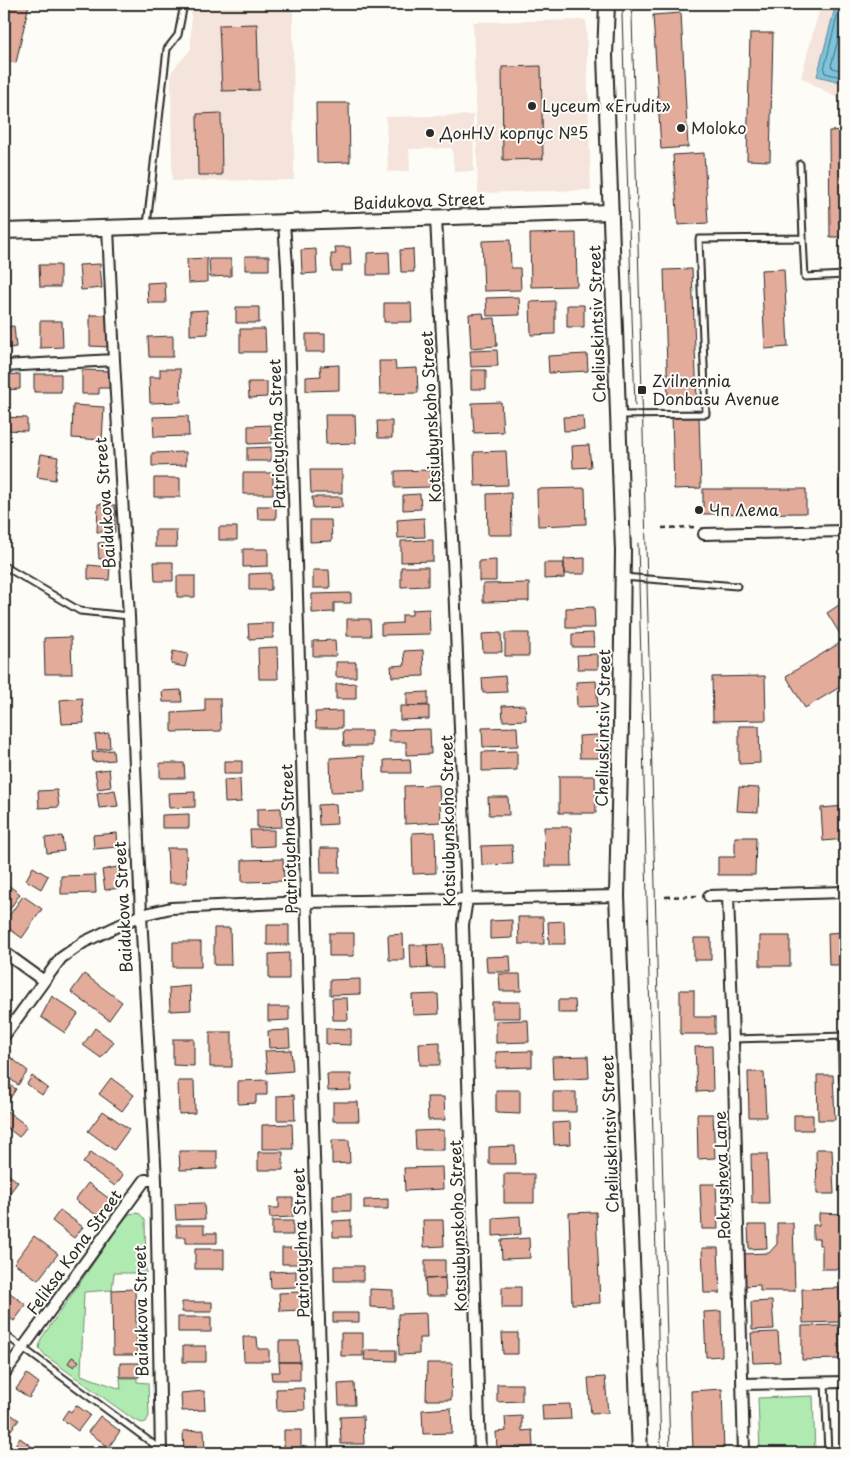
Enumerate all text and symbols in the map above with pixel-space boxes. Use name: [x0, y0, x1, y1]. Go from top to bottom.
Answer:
place label: Lyceum «Erudit»: [542, 93, 671, 117]
marker: Lyceum «Erudit»: [526, 100, 538, 112]
place label: Moloko: [691, 115, 746, 139]
place label: ДонНУ корпус №5: [439, 120, 588, 144]
marker: Moloko: [675, 122, 687, 134]
marker: ДонНУ корпус №5: [424, 127, 436, 139]
street label: Baidukova Street: [353, 186, 486, 214]
street label: Cheliuskintsiv Street: [581, 244, 611, 403]
street label: Kotsiubynskoho Street: [413, 330, 446, 504]
street label: Patriotychna Street: [261, 359, 291, 509]
place label: Zvilnennia Donbasu Avenue: [652, 368, 780, 410]
marker: Zvilnennia Donbasu Avenue: [636, 384, 648, 396]
street label: Baidukova Street: [87, 436, 121, 570]
place label: Чп Лема: [709, 497, 779, 521]
marker: Чп Лема: [693, 504, 705, 516]
street label: Cheliuskintsiv Street: [589, 648, 615, 807]
street label: Kotsiubynskoho Street: [433, 734, 460, 907]
street label: Patriotychna Street: [273, 764, 303, 914]
street label: Baidukova Street: [107, 840, 137, 974]
street label: Cheliuskintsiv Street: [594, 1054, 624, 1213]
street label: Pokrysheva Lane: [707, 1110, 735, 1240]
street label: Kotsiubynskoho Street: [442, 1139, 472, 1312]
street label: Patriotychna Street: [285, 1168, 315, 1318]
street label: Feliksa Kona Street: [20, 1184, 127, 1319]
street label: Baidukova Street: [127, 1244, 153, 1377]

